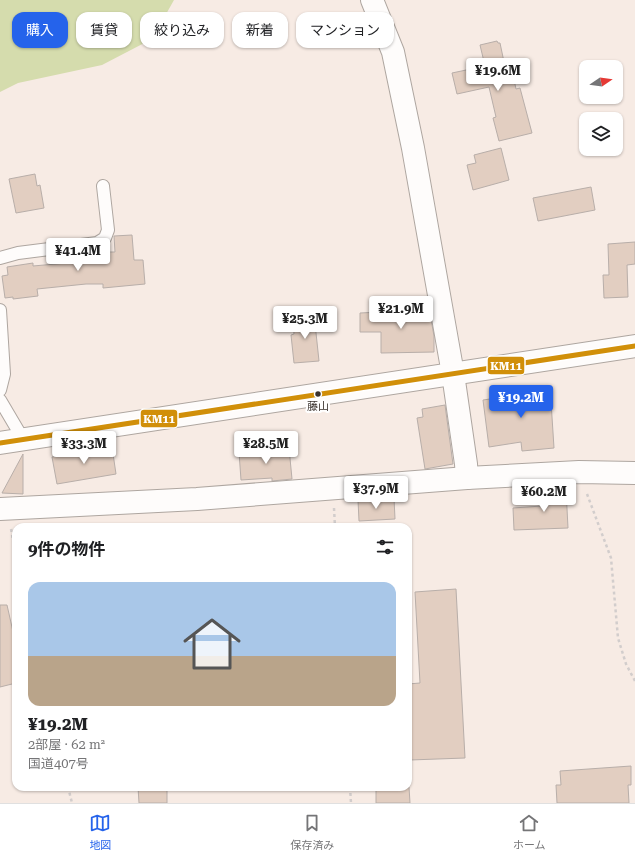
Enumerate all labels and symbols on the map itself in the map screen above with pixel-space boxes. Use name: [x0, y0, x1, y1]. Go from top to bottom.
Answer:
pin: ¥19.6M: [465, 58, 531, 92]
north arrow: [579, 60, 623, 104]
pin: ¥41.4M: [45, 238, 111, 272]
pin: ¥21.9M: [368, 296, 434, 330]
pin: ¥25.3M: [272, 306, 338, 340]
line badge: KM11: [487, 356, 525, 375]
text: KM11: [490, 360, 522, 373]
pin: ¥19.2M: [488, 385, 554, 419]
marker: 藤山: [313, 389, 323, 399]
place label: 藤山: [307, 400, 329, 413]
line badge: KM11: [140, 409, 178, 428]
text: KM11: [143, 413, 175, 426]
pin: ¥33.3M: [51, 431, 117, 465]
pin: ¥28.5M: [233, 431, 299, 465]
pin: ¥37.9M: [343, 476, 409, 510]
pin: ¥60.2M: [511, 479, 577, 513]

